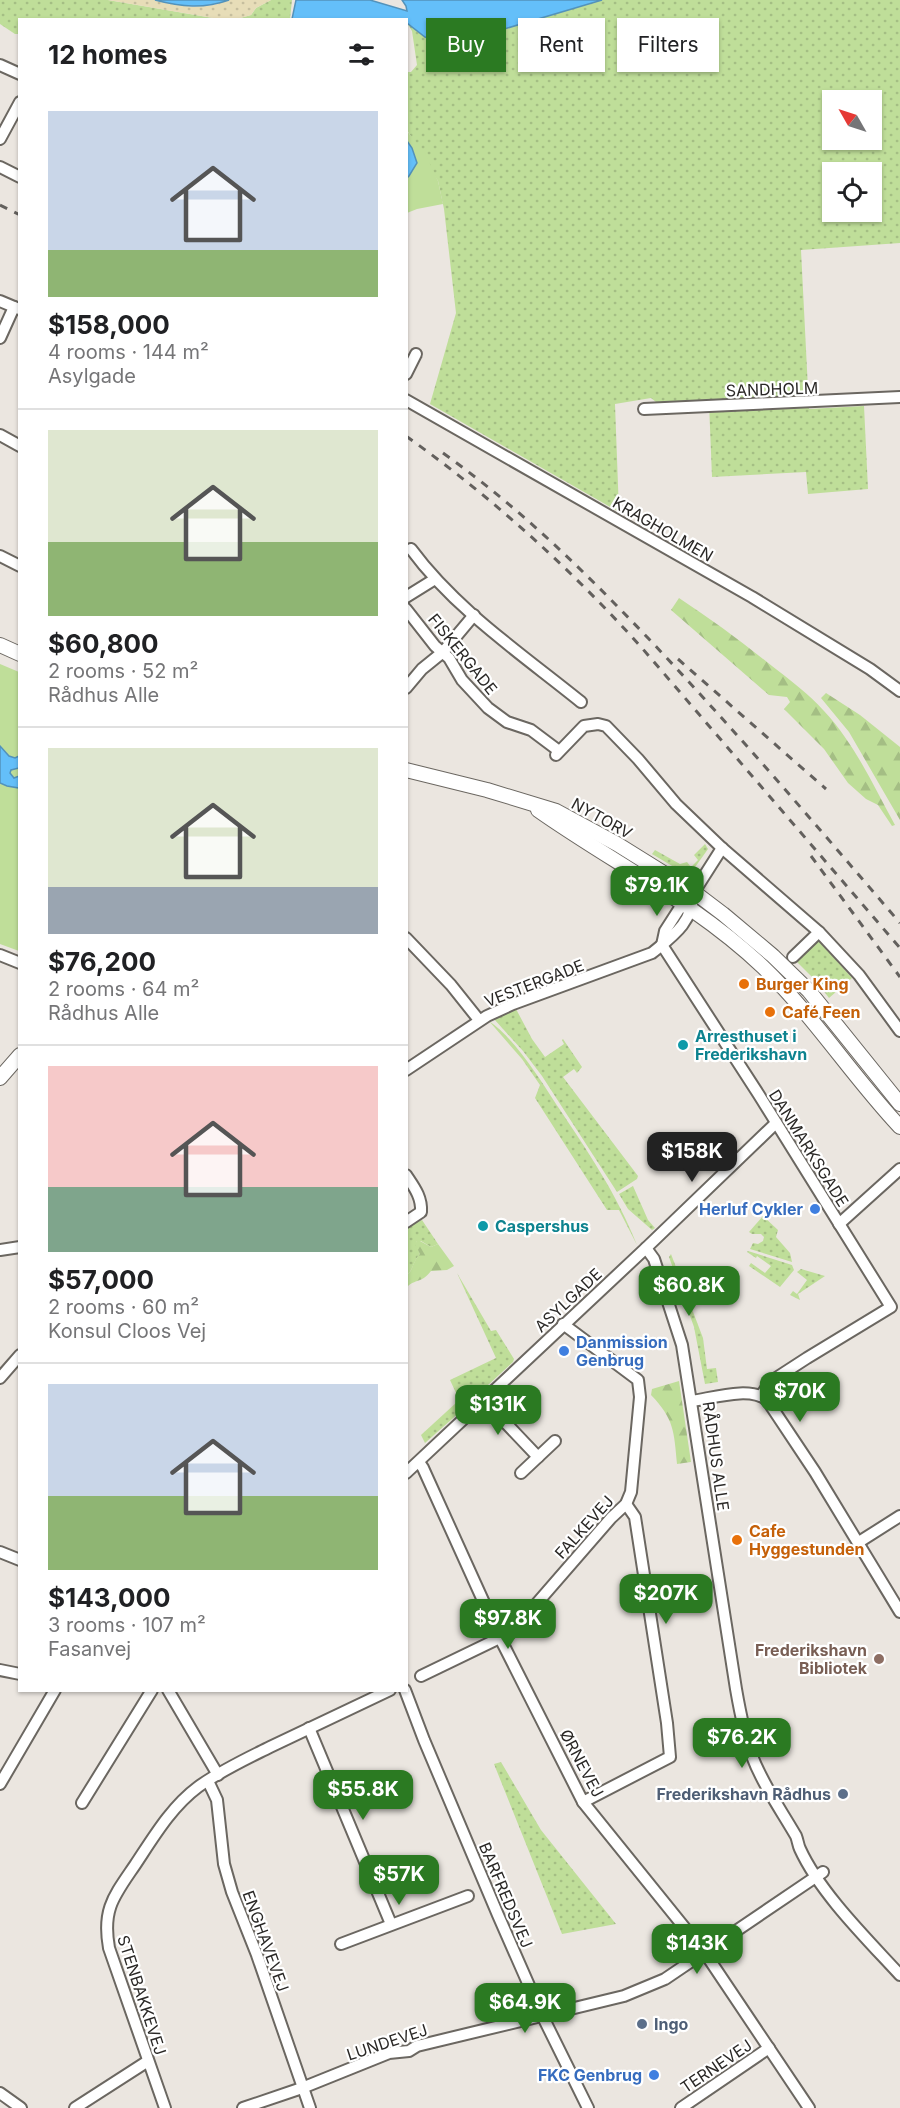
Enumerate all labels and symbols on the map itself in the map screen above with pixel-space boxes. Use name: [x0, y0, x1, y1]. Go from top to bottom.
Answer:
north arrow: [822, 90, 882, 150]
street label: SANDHOLM: [725, 377, 819, 401]
street label: KRAGHOLMEN: [609, 492, 717, 566]
street label: FISKERGADE: [424, 609, 502, 699]
street label: NYTORV: [568, 793, 636, 843]
pin: $79.1K: [608, 866, 706, 917]
street label: VESTERGADE: [481, 955, 587, 1011]
place label: Burger King: [756, 974, 849, 994]
marker: Burger King: [737, 977, 751, 991]
place label: Café Feen: [782, 1002, 860, 1022]
marker: Café Feen: [763, 1005, 777, 1019]
place label: Arresthuset i Frederikshavn: [695, 1026, 807, 1064]
marker: Arresthuset i Frederikshavn: [676, 1038, 690, 1052]
street label: DANMARKSGADE: [765, 1086, 853, 1210]
pin: $158K: [650, 1132, 734, 1183]
place label: Herluf Cykler: [699, 1199, 803, 1219]
marker: Herluf Cykler: [808, 1202, 822, 1216]
place label: Caspershus: [495, 1216, 589, 1236]
marker: Caspershus: [476, 1219, 490, 1233]
street label: ASYLGADE: [530, 1264, 606, 1336]
pin: $60.8K: [640, 1266, 738, 1317]
place label: Danmission Genbrug: [576, 1332, 668, 1370]
marker: Danmission Genbrug: [557, 1344, 571, 1358]
pin: $70K: [764, 1372, 836, 1423]
pin: $131K: [456, 1385, 540, 1436]
street label: RÅDHUS ALLE: [698, 1400, 734, 1512]
street label: FALKEVEJ: [550, 1491, 618, 1563]
place label: Cafe Hyggestunden: [749, 1521, 865, 1559]
marker: Cafe Hyggestunden: [730, 1533, 744, 1547]
pin: $207K: [624, 1574, 708, 1625]
pin: $97.8K: [459, 1599, 557, 1650]
place label: Frederikshavn Bibliotek: [755, 1640, 868, 1678]
marker: Frederikshavn Bibliotek: [872, 1652, 886, 1666]
pin: $76.2K: [693, 1718, 791, 1769]
street label: ØRNEVEJ: [556, 1726, 608, 1800]
pin: $55.8K: [314, 1770, 412, 1821]
place label: Frederikshavn Rådhus: [656, 1784, 831, 1804]
marker: Frederikshavn Rådhus: [836, 1787, 850, 1801]
street label: BARFREDSVEJ: [475, 1839, 537, 1951]
pin: $57K: [363, 1855, 435, 1906]
street label: ENGHAVEVEJ: [238, 1888, 294, 1994]
pin: $143K: [655, 1924, 739, 1975]
street label: STENBAKKEVEJ: [113, 1933, 171, 2057]
pin: $64.9K: [476, 1983, 574, 2034]
place label: Ingo: [654, 2014, 689, 2034]
marker: Ingo: [635, 2017, 649, 2031]
street label: LUNDEVEJ: [344, 2020, 430, 2064]
street label: TERNEVEJ: [677, 2035, 755, 2097]
place label: FKC Genbrug: [538, 2065, 642, 2085]
marker: FKC Genbrug: [647, 2068, 661, 2082]

